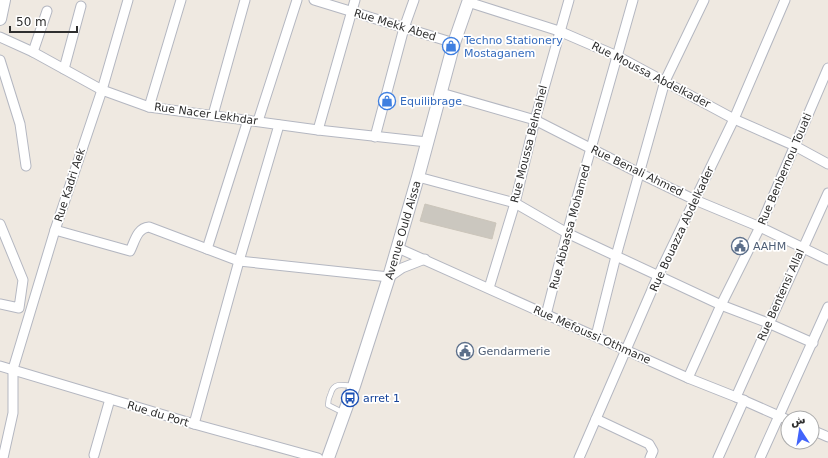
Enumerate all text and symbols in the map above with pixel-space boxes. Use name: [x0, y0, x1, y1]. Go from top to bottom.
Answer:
street label: Rue Mekk Abed: [352, 6, 438, 44]
scale bar: [10, 8, 77, 34]
text: 50 m: [16, 15, 47, 29]
place label: Techno Stationery Mostaganem: [463, 34, 563, 60]
shop icon: Techno Stationery Mostaganem: [441, 36, 461, 56]
street label: Rue Moussa Abdelkader: [589, 39, 713, 111]
street label: Rue Moussa Belmahel: [508, 84, 550, 204]
shop icon: Equilibrage: [377, 91, 397, 111]
place label: Equilibrage: [400, 95, 462, 108]
street label: Rue Nacer Lekhdar: [153, 100, 259, 128]
street label: Rue Benbernou Touati: [755, 111, 815, 227]
street label: Rue Benali Ahmed: [589, 143, 685, 199]
street label: Rue Kadri Aek: [52, 146, 88, 223]
street label: Rue Abbassa Mohamed: [547, 163, 593, 291]
street label: Rue Bouazza Abdelkader: [647, 164, 717, 294]
street label: Avenue Ould Aissa: [382, 179, 423, 281]
public building icon: AAHM: [730, 236, 750, 256]
place label: AAHM: [753, 240, 786, 253]
street label: Rue Bentensi Allal: [755, 247, 807, 343]
street label: Rue Mefoussi Othmane: [531, 303, 653, 367]
public building icon: Gendarmerie: [455, 341, 475, 361]
place label: Gendarmerie: [478, 345, 550, 358]
bus stop icon: arret 1: [340, 388, 360, 408]
place label: arret 1: [363, 392, 400, 405]
street label: Rue du Port: [126, 398, 191, 430]
north arrow: [780, 410, 820, 450]
text: ش: [789, 413, 807, 429]

